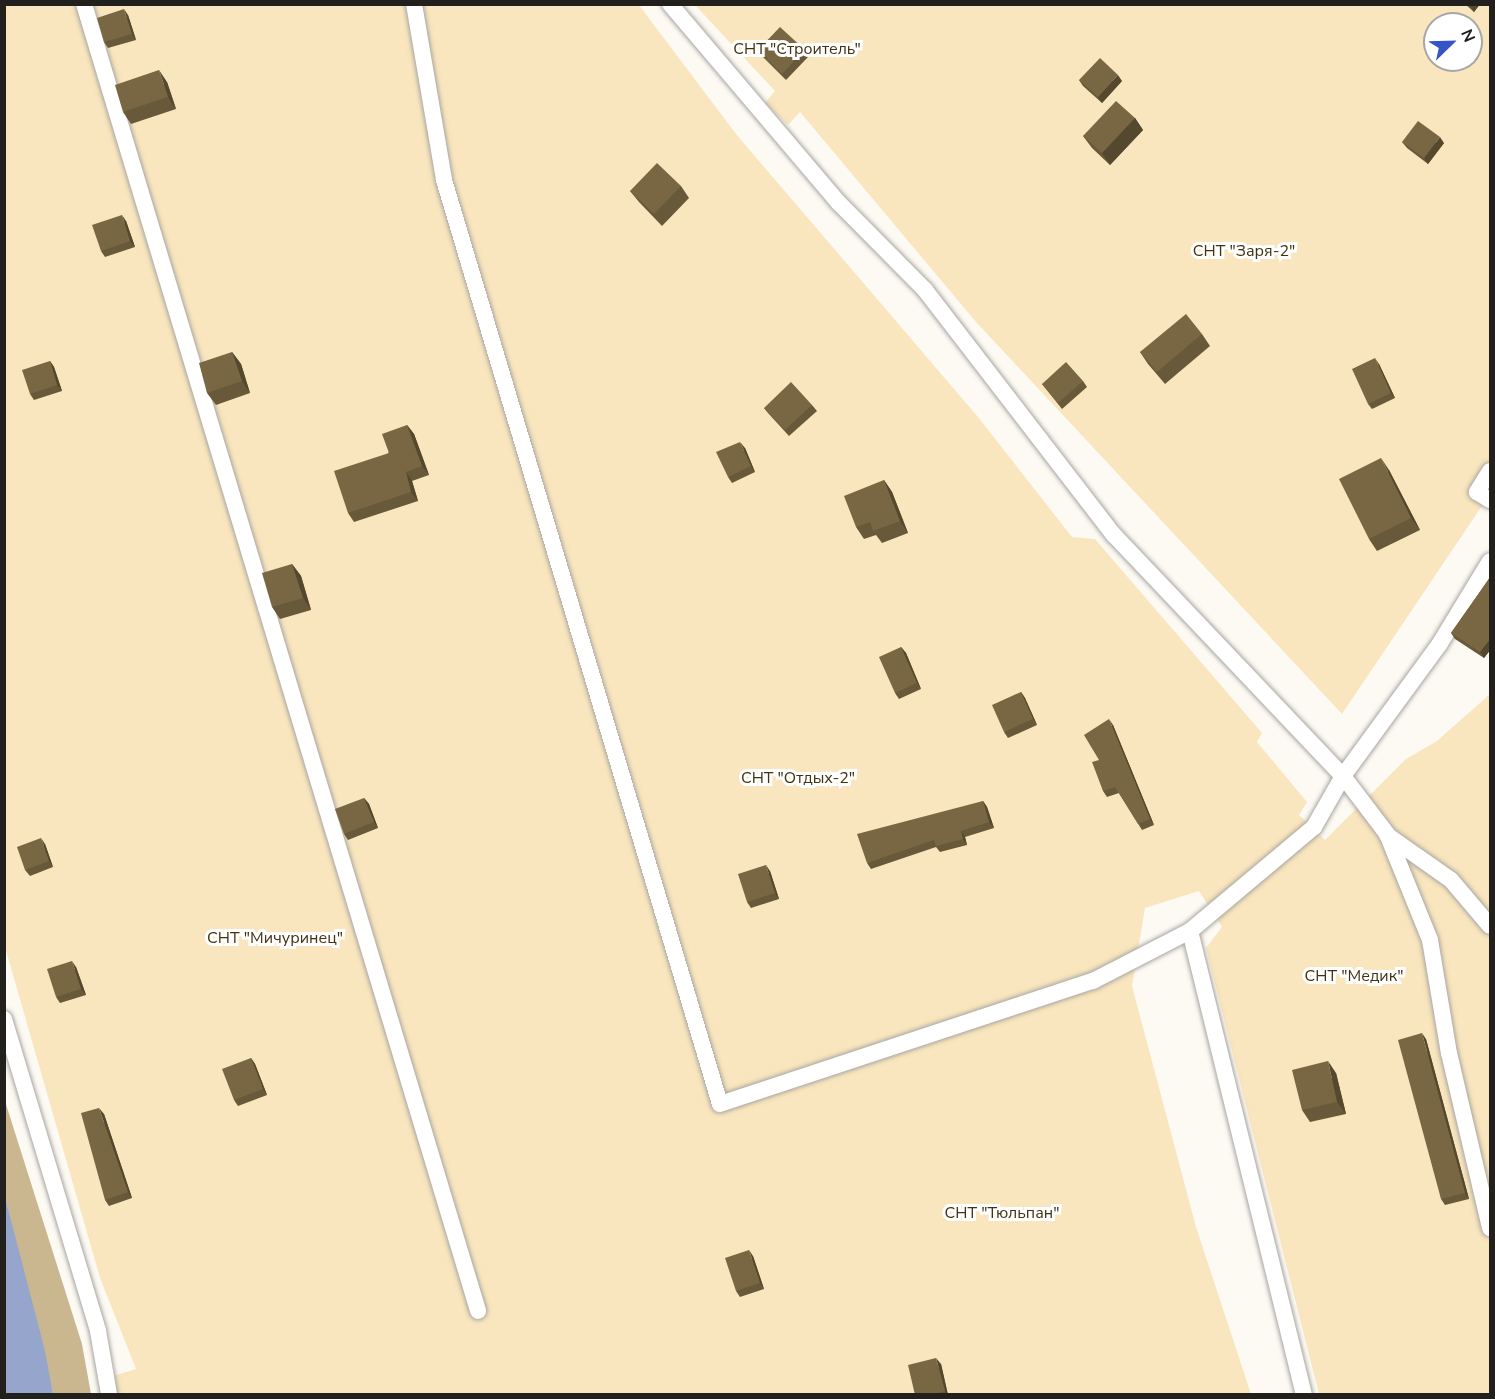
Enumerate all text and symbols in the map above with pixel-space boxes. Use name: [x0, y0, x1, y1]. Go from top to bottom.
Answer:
north arrow: [1423, 12, 1483, 72]
text: N: [1455, 26, 1480, 46]
park label: СНТ "Строитель": [733, 39, 861, 59]
park label: СНТ "Заря-2": [1193, 241, 1295, 261]
park label: СНТ "Отдых-2": [741, 768, 855, 788]
park label: СНТ "Мичуринец": [207, 928, 343, 948]
park label: СНТ "Медик": [1305, 966, 1403, 986]
park label: СНТ "Тюльпан": [945, 1203, 1059, 1223]

